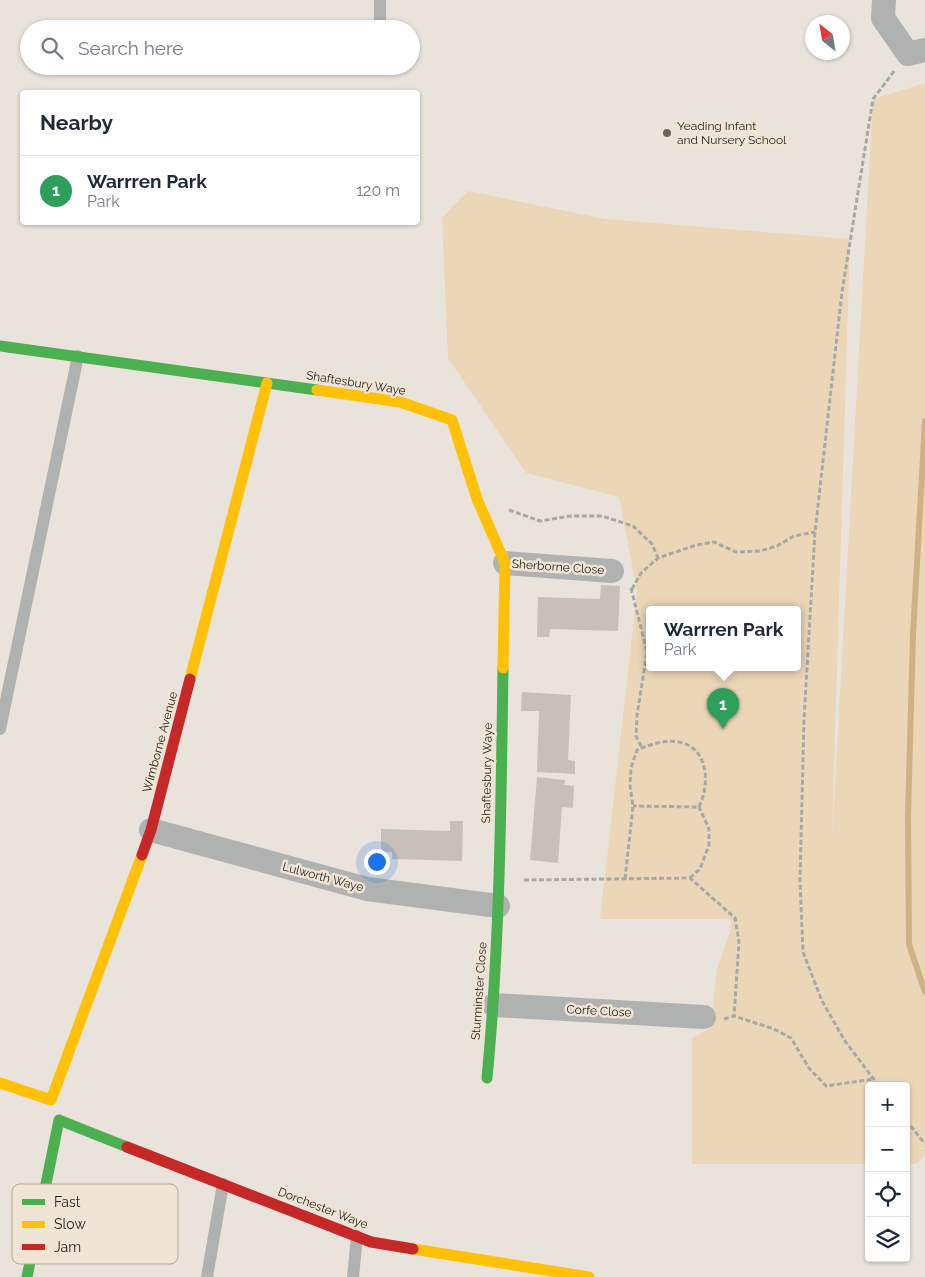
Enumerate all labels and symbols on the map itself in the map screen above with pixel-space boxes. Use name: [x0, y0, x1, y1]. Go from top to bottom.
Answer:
north arrow: [805, 15, 850, 60]
place label: Yeading Infant and Nursery School: [677, 119, 787, 147]
marker: Yeading Infant and Nursery School: [661, 127, 673, 139]
street label: Shaftesbury Waye: [305, 368, 407, 398]
street label: Sherborne Close: [511, 557, 605, 577]
pin: 1: [707, 688, 739, 729]
street label: Wimborne Avenue: [140, 690, 180, 794]
street label: Shaftesbury Waye: [479, 723, 495, 823]
your location: [364, 849, 390, 875]
street label: Lulworth Waye: [281, 859, 365, 895]
street label: Sturminster Close: [469, 941, 489, 1041]
street label: Corfe Close: [566, 1002, 632, 1020]
legend: [12, 1184, 178, 1264]
street label: Dorchester Waye: [276, 1184, 370, 1232]
text: Fast: [54, 1194, 81, 1210]
text: Slow: [54, 1216, 86, 1232]
text: Jam: [54, 1239, 81, 1255]

